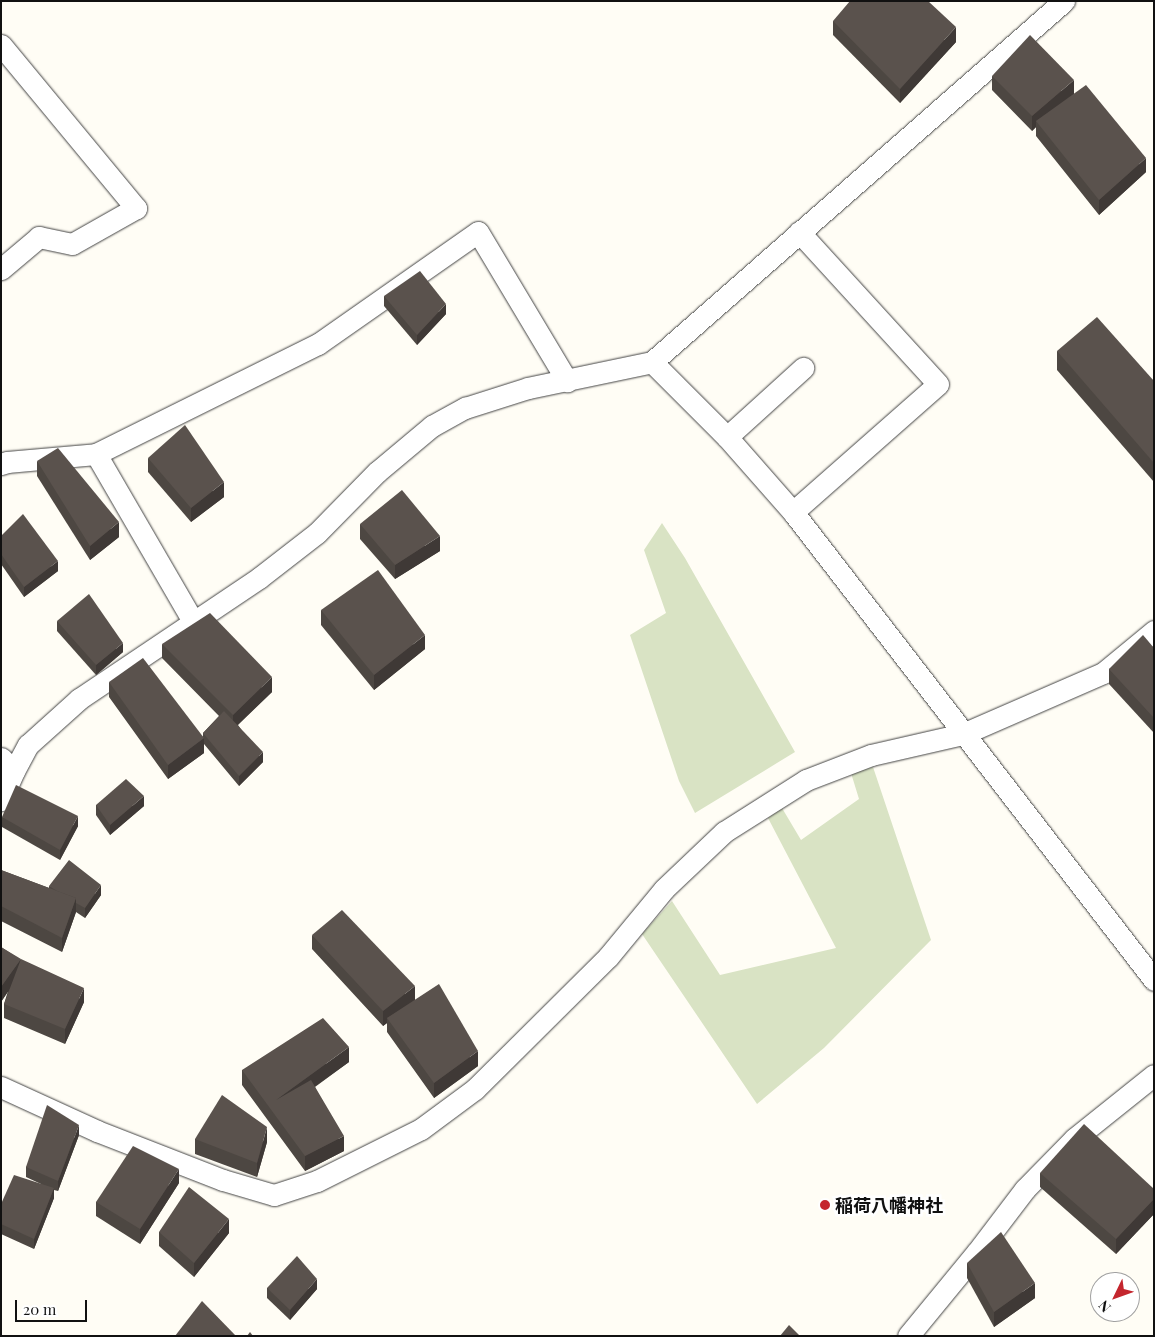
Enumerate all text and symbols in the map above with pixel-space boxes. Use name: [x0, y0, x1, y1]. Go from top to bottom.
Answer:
place label: 稲荷八幡神社: [835, 1194, 943, 1216]
marker: 稲荷八幡神社: [819, 1199, 831, 1211]
north arrow: [1090, 1272, 1140, 1322]
scale bar: [18, 1290, 90, 1322]
text: N: [1094, 1297, 1115, 1317]
text: 20 m: [23, 1299, 56, 1319]

